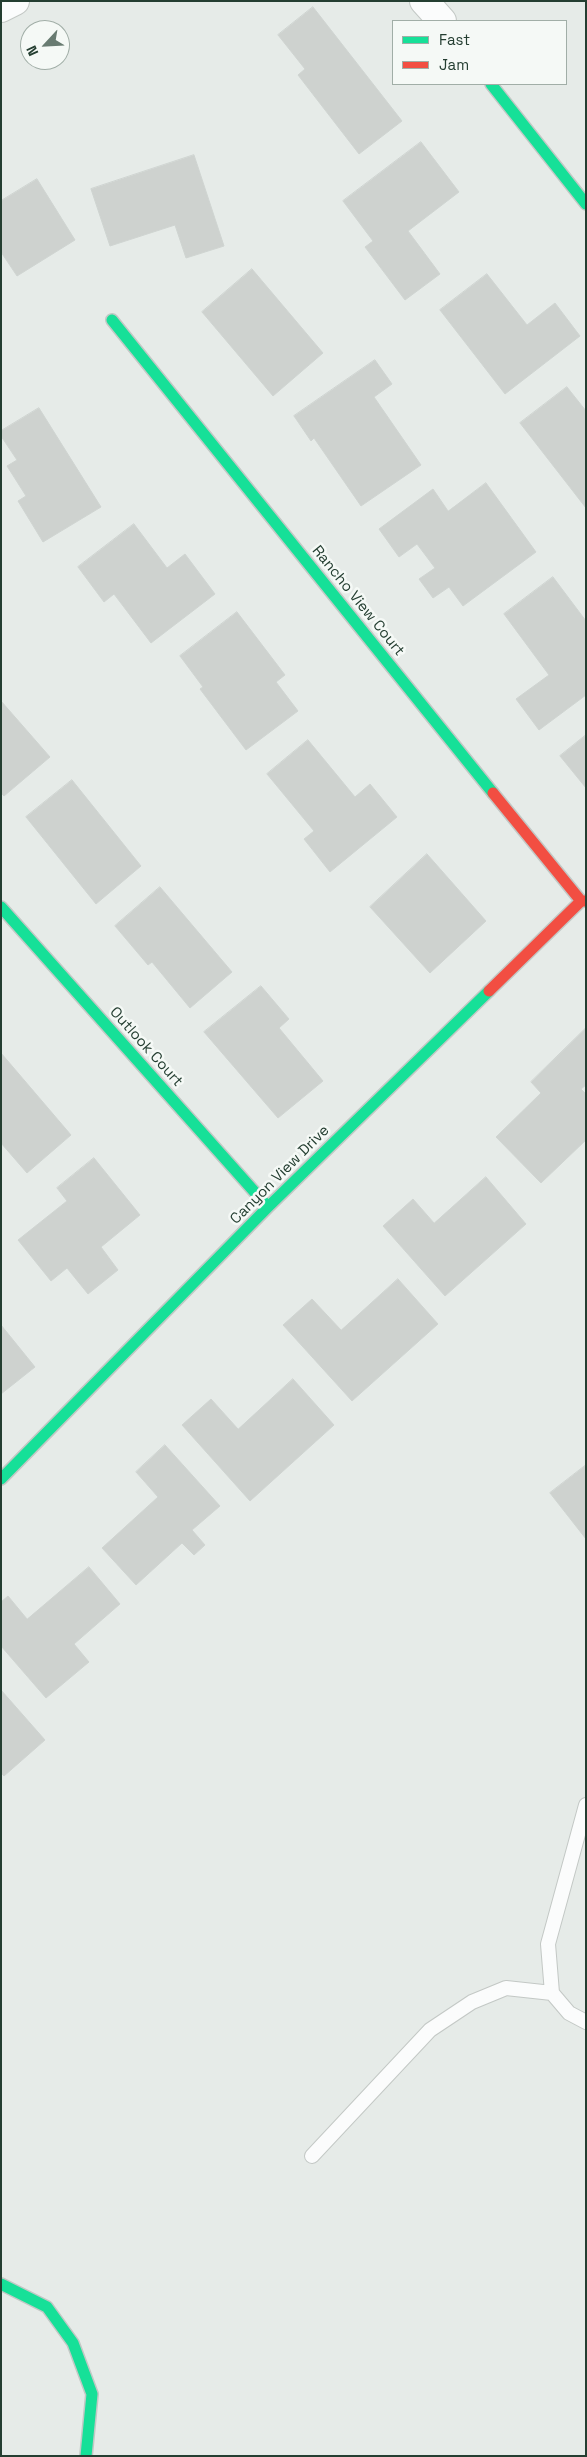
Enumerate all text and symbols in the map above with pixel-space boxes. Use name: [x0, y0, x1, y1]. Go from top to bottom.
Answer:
north arrow: [20, 20, 70, 70]
legend: [392, 20, 567, 85]
text: Fast: [439, 30, 470, 49]
text: N: [22, 43, 42, 59]
text: Jam: [439, 55, 469, 74]
street label: Rancho View Court: [308, 542, 408, 660]
street label: Outlook Court: [106, 1003, 186, 1091]
street label: Canyon View Drive: [227, 1122, 333, 1228]

